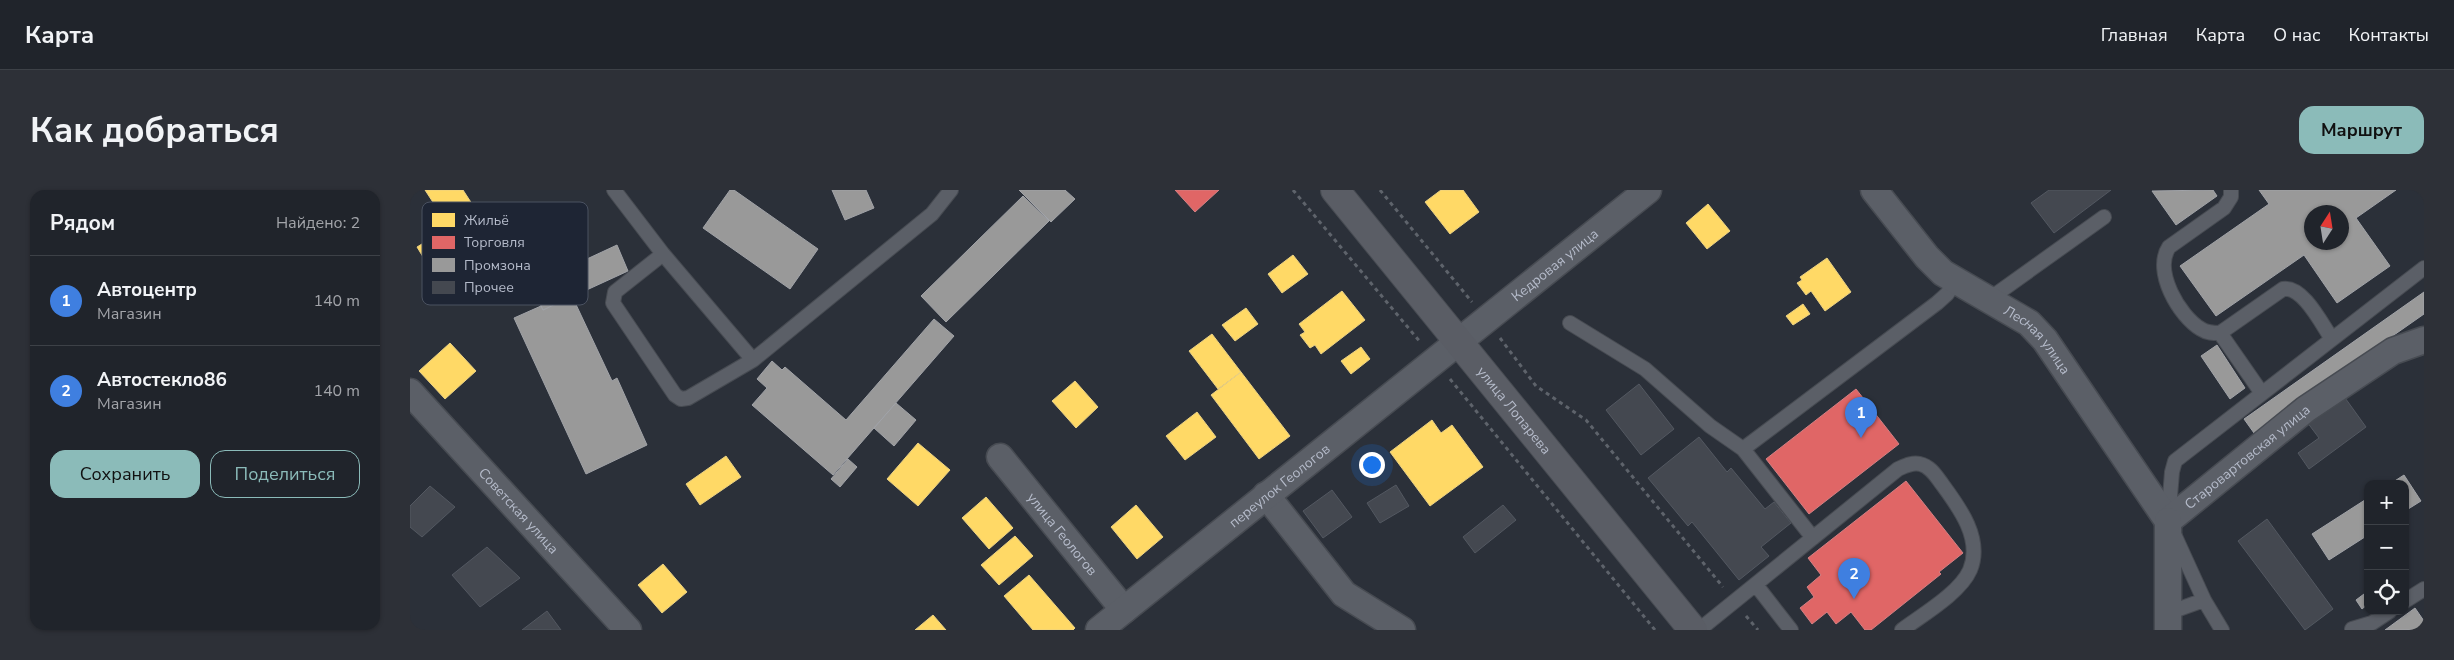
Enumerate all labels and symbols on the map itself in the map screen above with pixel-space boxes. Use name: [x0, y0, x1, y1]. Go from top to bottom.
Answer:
legend: [422, 202, 588, 305]
north arrow: [2304, 205, 2349, 250]
text: Жильё: [464, 211, 509, 230]
street label: Кедровая улица: [1508, 224, 1603, 306]
text: Торговля: [464, 233, 525, 252]
text: Промзона: [464, 256, 531, 275]
text: Прочее: [464, 278, 514, 297]
street label: Лесная улица: [2000, 301, 2075, 378]
street label: улица Лопарева: [1472, 363, 1555, 458]
pin: 1: [1845, 397, 1877, 438]
street label: Старовартовская улица: [2181, 400, 2314, 514]
street label: переулок Геологов: [1225, 439, 1334, 532]
your location: [1359, 452, 1385, 478]
street label: Советская улица: [474, 464, 563, 558]
street label: улица Геологов: [1023, 489, 1102, 580]
pin: 2: [1838, 558, 1870, 599]

